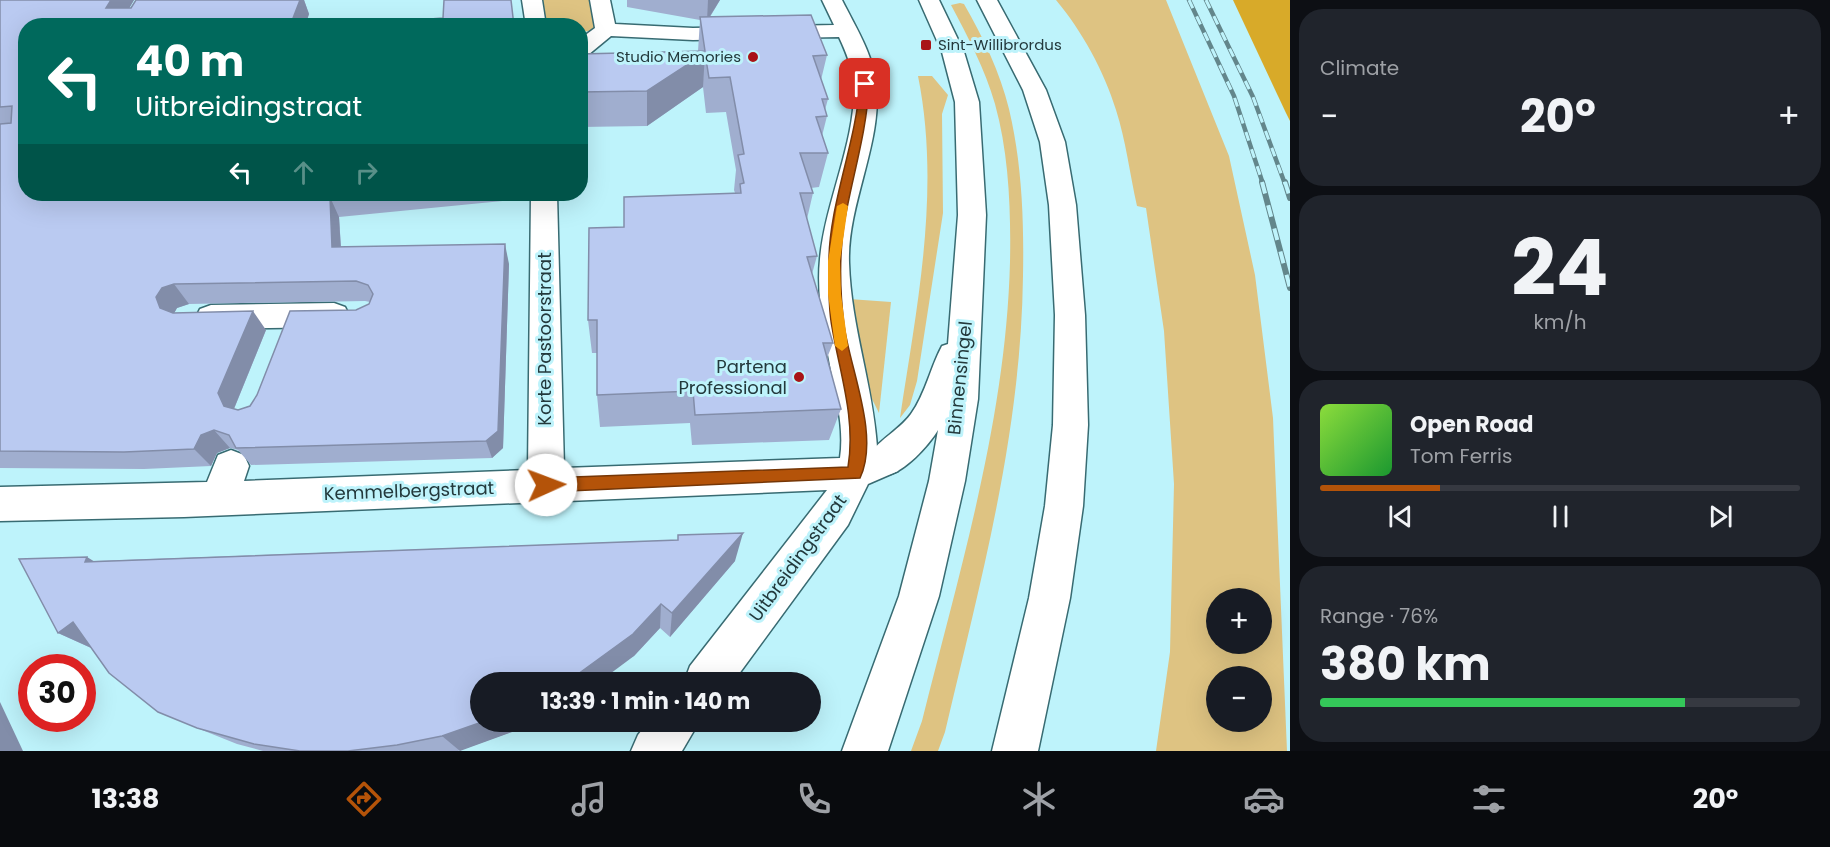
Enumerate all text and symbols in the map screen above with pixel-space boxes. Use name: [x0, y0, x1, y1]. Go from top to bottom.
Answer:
text: 40 m: [135, 32, 244, 91]
place label: Sint-Willibrordus: [938, 34, 1062, 55]
marker: Sint-Willibrordus: [919, 38, 933, 52]
icon: left: [36, 42, 114, 120]
place label: Studio Memories: [616, 46, 741, 67]
marker: Studio Memories: [746, 50, 760, 64]
text: Climate: [1320, 54, 1399, 82]
pin: [839, 58, 890, 109]
icon: arrive: [848, 67, 881, 100]
text: 20°: [1520, 85, 1596, 148]
text: Uitbreidingstraat: [135, 88, 362, 125]
text: −: [1320, 93, 1338, 140]
text: +: [1777, 93, 1800, 140]
icon: left: [224, 156, 257, 189]
icon: ahead: [287, 156, 320, 189]
icon: right: [350, 156, 383, 189]
text: 24: [1511, 213, 1609, 322]
street label: Korte Pastoorstraat: [532, 252, 557, 426]
text: km/h: [1533, 308, 1587, 336]
street label: Binnensingel: [941, 320, 978, 436]
place label: Partena Professional: [678, 354, 787, 400]
marker: Partena Professional: [792, 370, 806, 384]
text: Open Road: [1410, 409, 1534, 440]
text: Tom Ferris: [1410, 442, 1512, 470]
position arrow: [514, 453, 578, 517]
street label: Kemmelbergstraat: [323, 475, 495, 506]
street label: Uitbreidingstraat: [743, 489, 852, 626]
icon: previous: [1384, 500, 1417, 533]
icon: pause: [1544, 500, 1577, 533]
icon: next: [1704, 500, 1737, 533]
map controls: [1206, 588, 1272, 732]
button: +: [1206, 588, 1272, 654]
text: Range · 76%: [1320, 602, 1438, 630]
text: 380 km: [1320, 633, 1491, 696]
speed limit sign: 30: [18, 654, 96, 732]
button: −: [1206, 666, 1272, 732]
text: 13:39 · 1 min · 140 m: [541, 686, 750, 717]
icon: directions: [343, 778, 385, 820]
icon: music: [568, 778, 610, 820]
icon: phone: [793, 778, 835, 820]
icon: climate: [1018, 778, 1060, 820]
icon: car: [1243, 778, 1285, 820]
icon: filters: [1468, 778, 1510, 820]
text: 13:38: [92, 780, 160, 817]
text: 20°: [1693, 780, 1738, 817]

